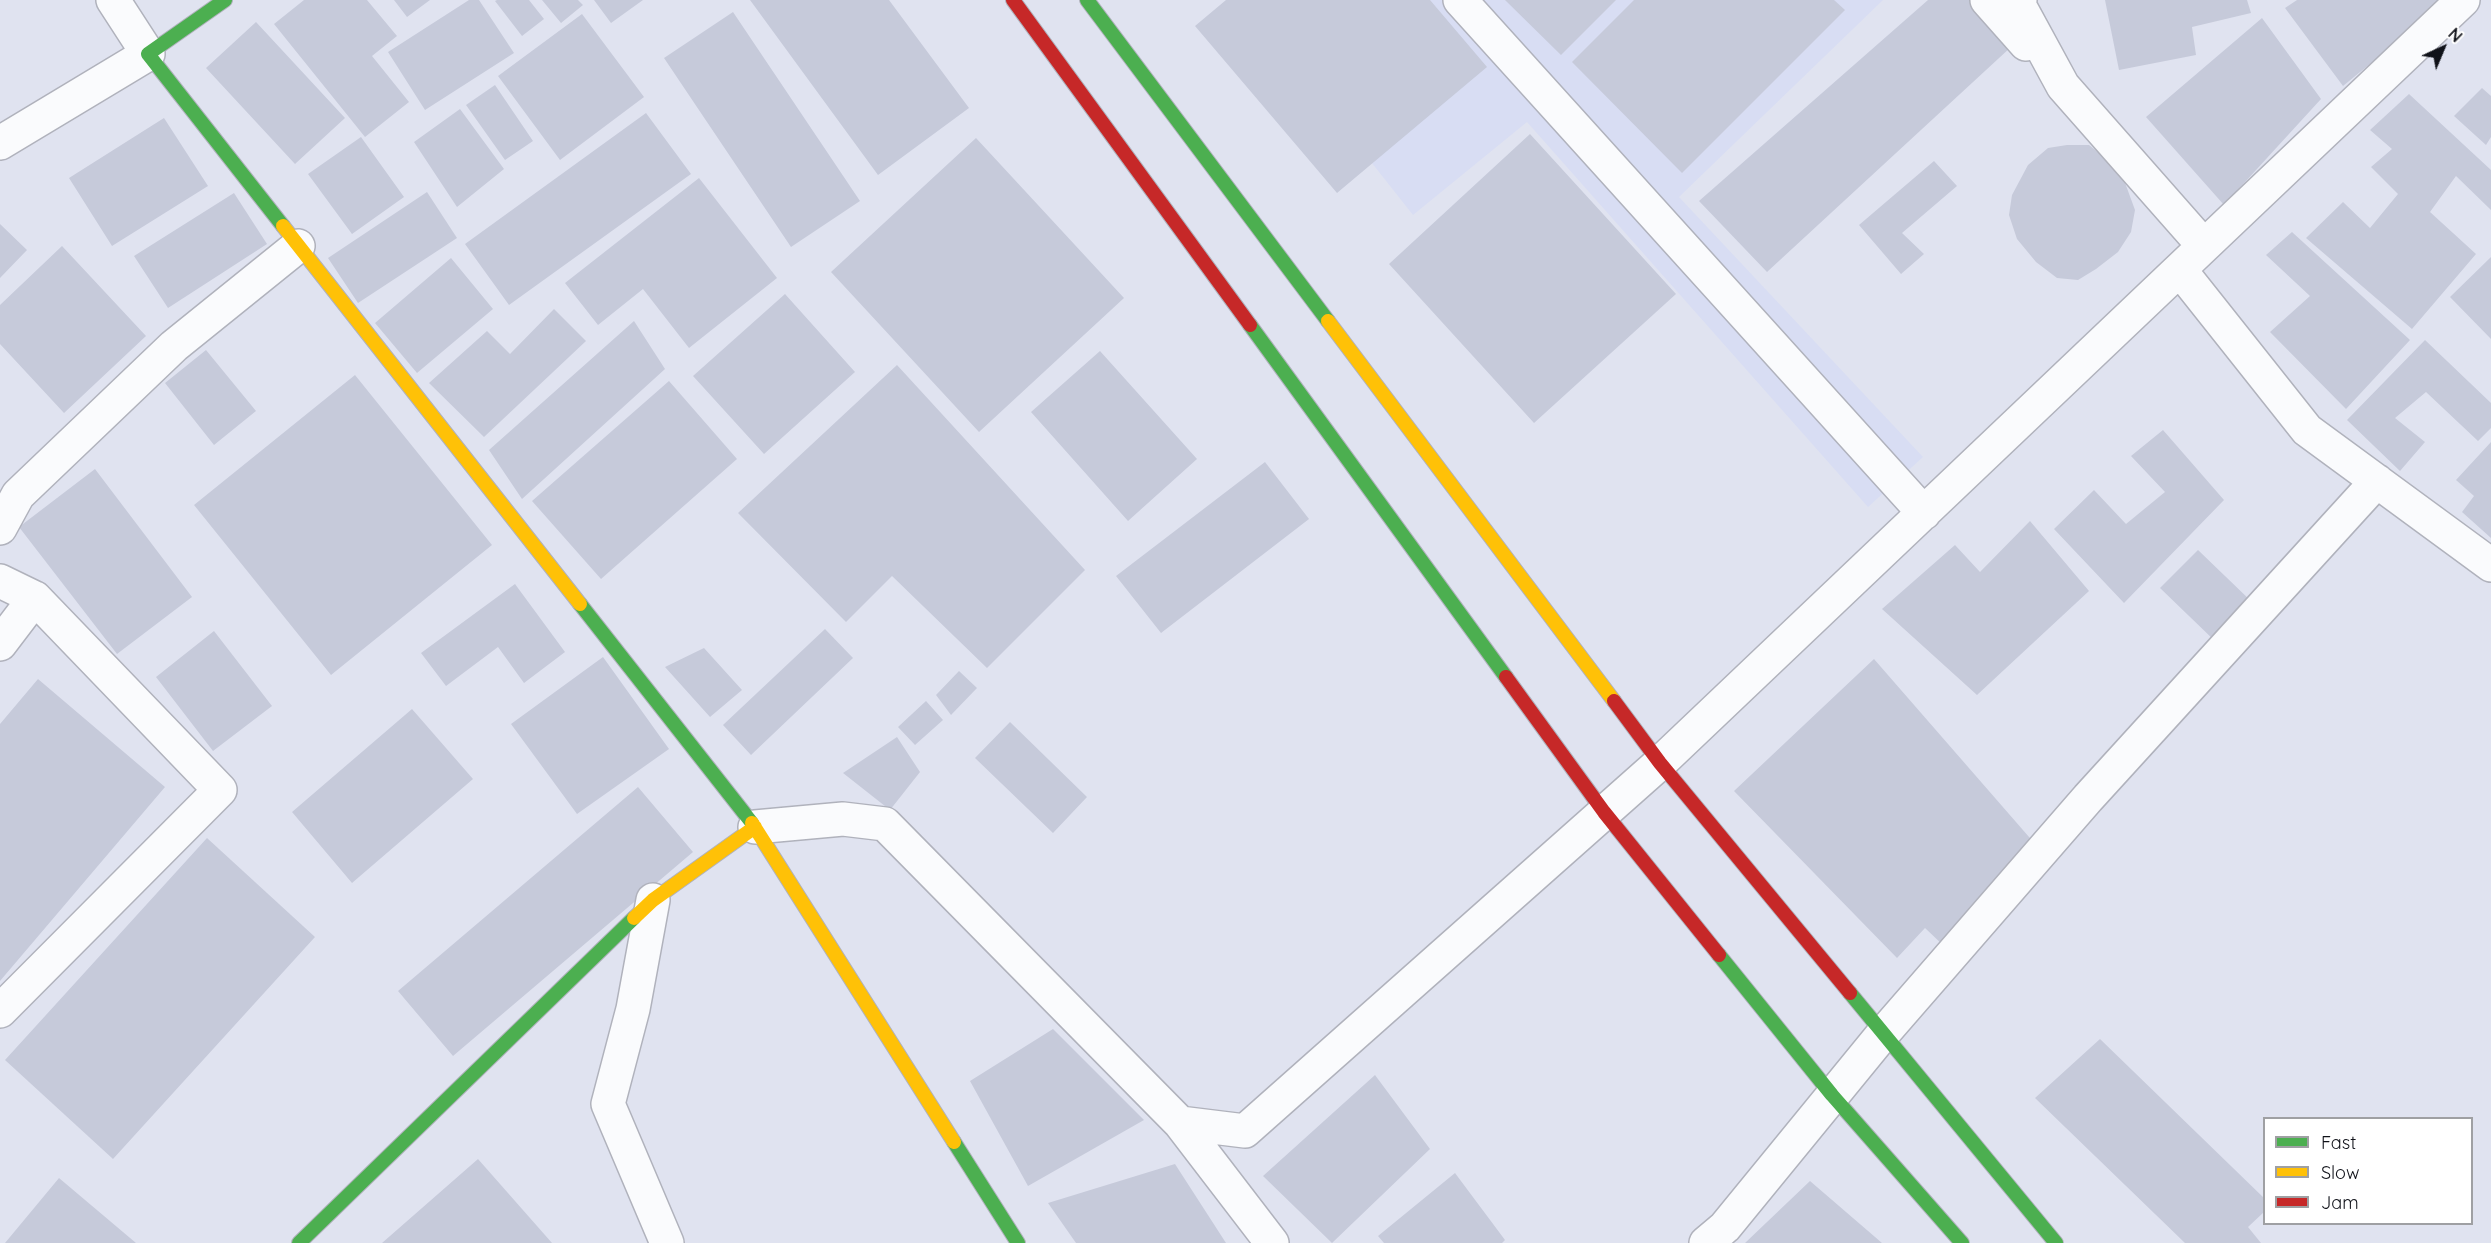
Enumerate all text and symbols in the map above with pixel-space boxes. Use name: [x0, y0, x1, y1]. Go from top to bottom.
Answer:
north arrow: [2413, 18, 2473, 78]
text: N: [2444, 24, 2467, 46]
legend: [2263, 1117, 2473, 1225]
text: Fast: [2321, 1131, 2356, 1154]
text: Slow: [2321, 1161, 2359, 1184]
text: Jam: [2321, 1191, 2359, 1214]

